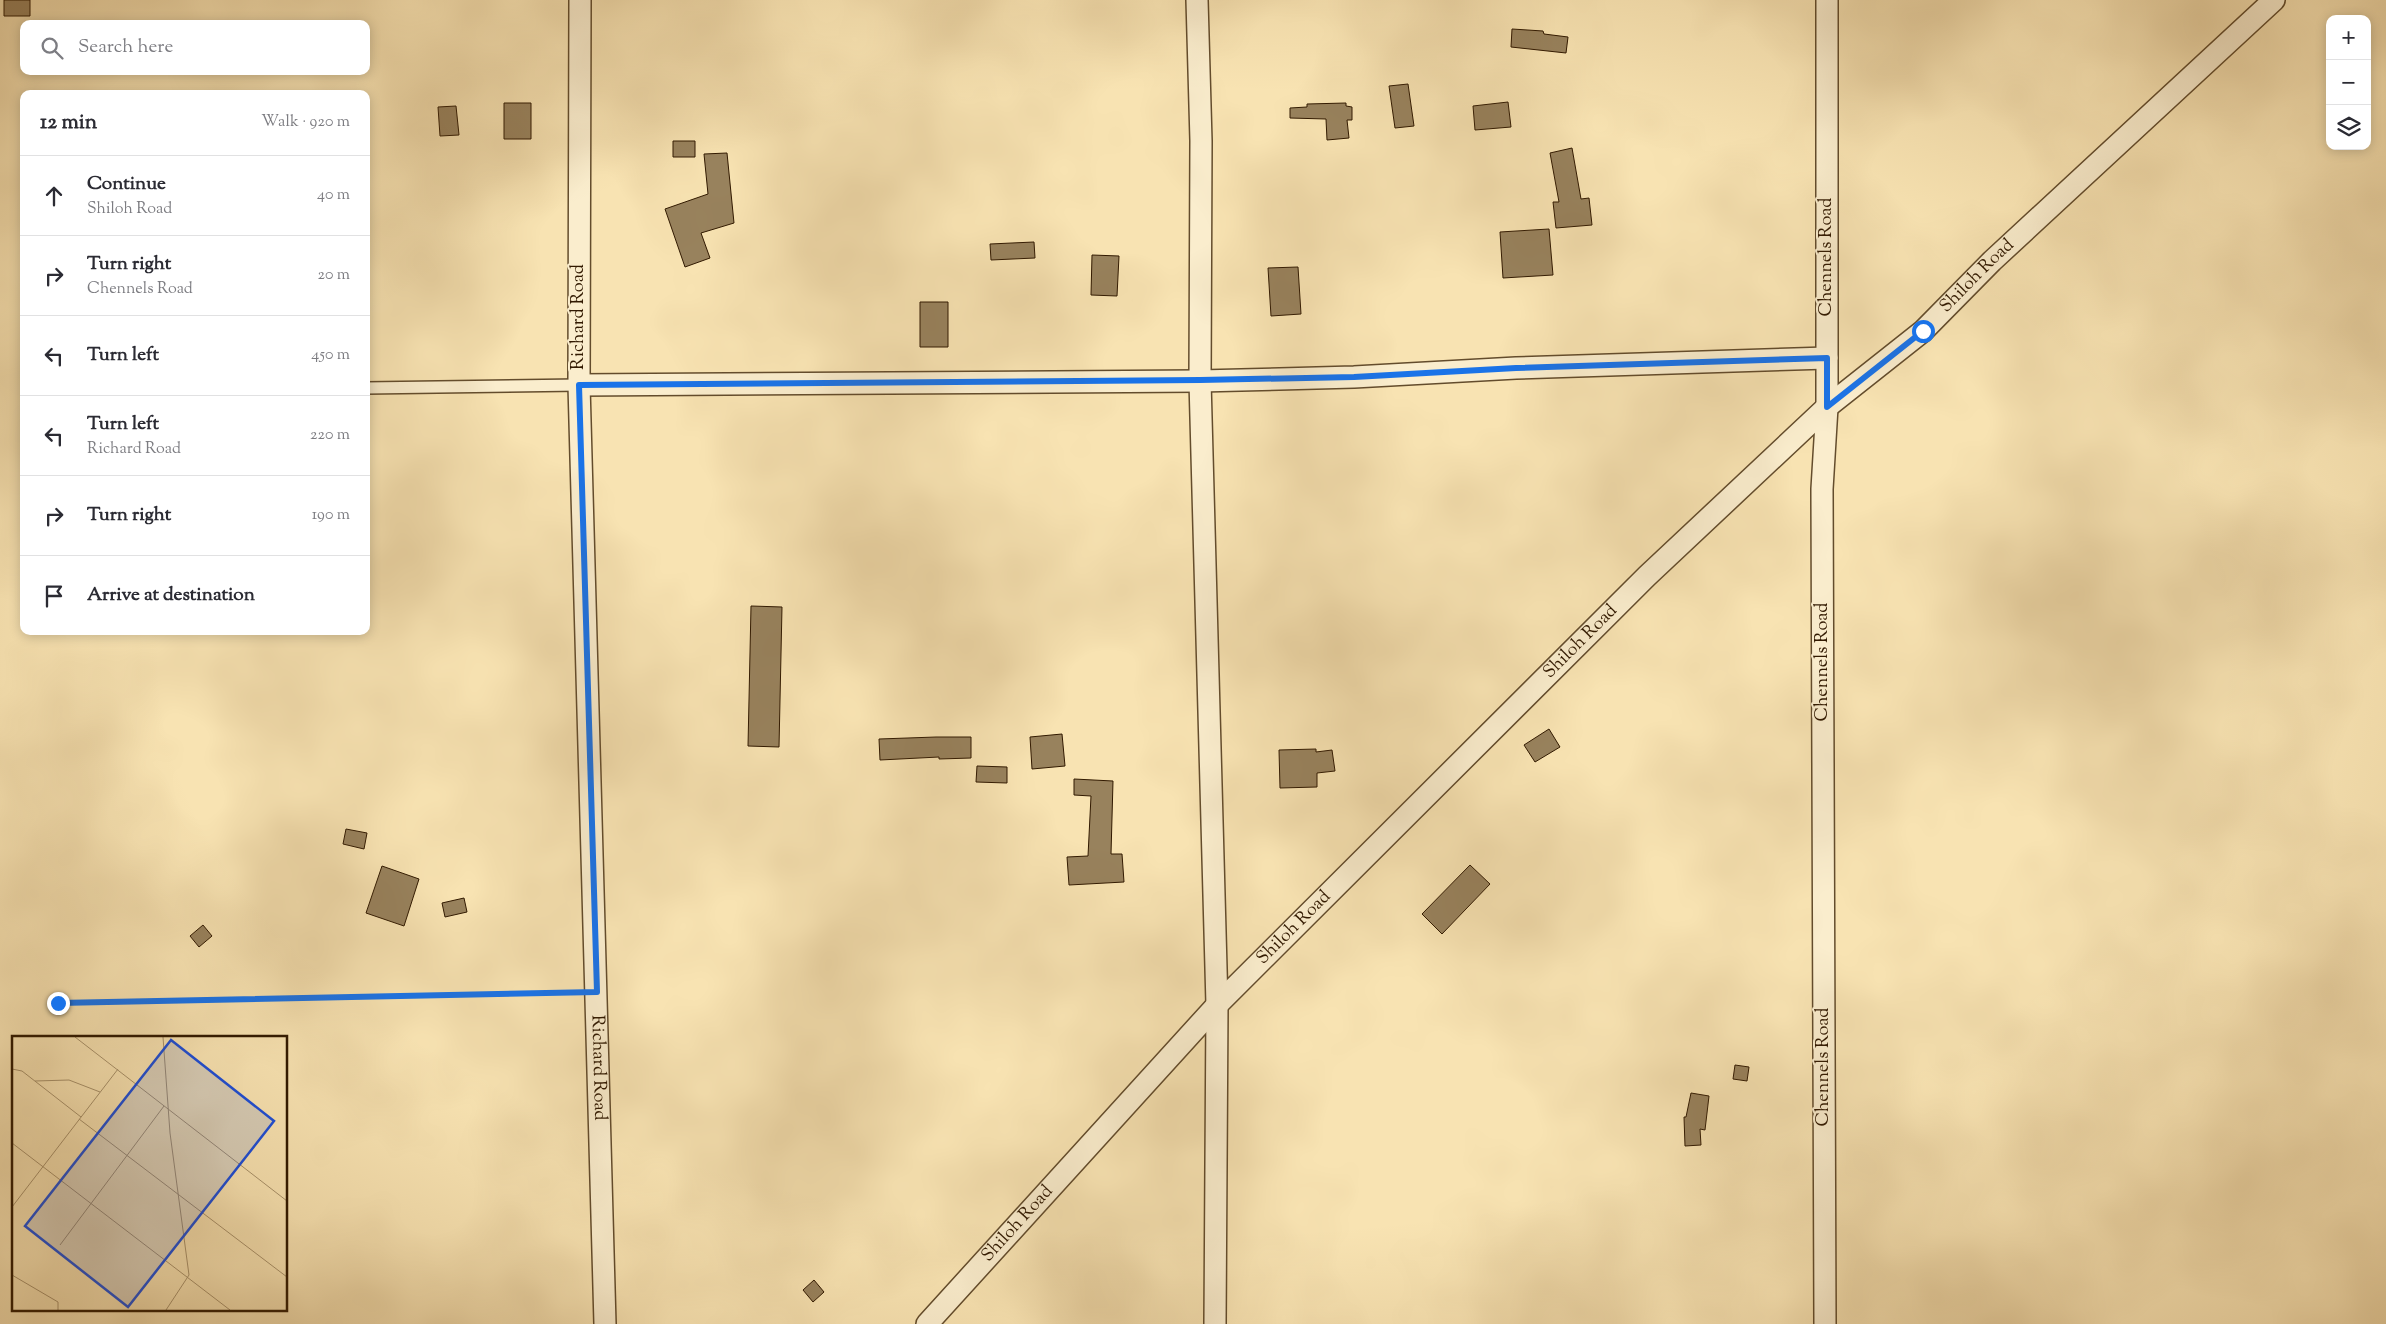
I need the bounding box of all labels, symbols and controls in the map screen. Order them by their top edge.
map controls [2326,15,2371,150]
button: + [2326,15,2371,60]
search box [20,20,370,75]
icon: search [38,34,66,62]
text: Search here [78,34,173,61]
button: − [2326,60,2371,105]
button: layers [2326,105,2371,150]
text: 12 min [40,108,97,138]
text: Walk · 920 m [261,111,350,134]
text: Continue [87,171,166,198]
icon: ahead [40,182,68,210]
text: 40 m [317,184,350,207]
street label: Chennels Road [1814,197,1840,317]
text: Shiloh Road [87,198,172,221]
street label: Shiloh Road [1934,233,2021,319]
text: Turn right [87,251,171,278]
icon: right [40,262,68,290]
text: 20 m [317,264,350,287]
street label: Richard Road [566,264,592,370]
text: Chennels Road [87,278,193,301]
route start [1912,320,1935,343]
icon: left [40,342,68,370]
text: Turn left [87,342,159,369]
text: 450 m [311,344,350,367]
text: Turn left [87,411,159,438]
icon: left [40,422,68,450]
text: 220 m [310,424,350,447]
text: Richard Road [87,438,181,461]
icon: right [40,502,68,530]
text: Turn right [87,502,171,529]
text: 190 m [312,504,350,527]
icon: arrive [40,582,68,610]
text: Arrive at destination [87,582,255,609]
street label: Shiloh Road [1538,599,1624,685]
street label: Chennels Road [1810,602,1836,722]
street label: Shiloh Road [1251,885,1337,971]
route end [47,992,70,1015]
street label: Chennels Road [1811,1007,1837,1127]
street label: Richard Road [583,1014,612,1121]
inset map [12,1036,288,1312]
street label: Shiloh Road [976,1180,1060,1268]

